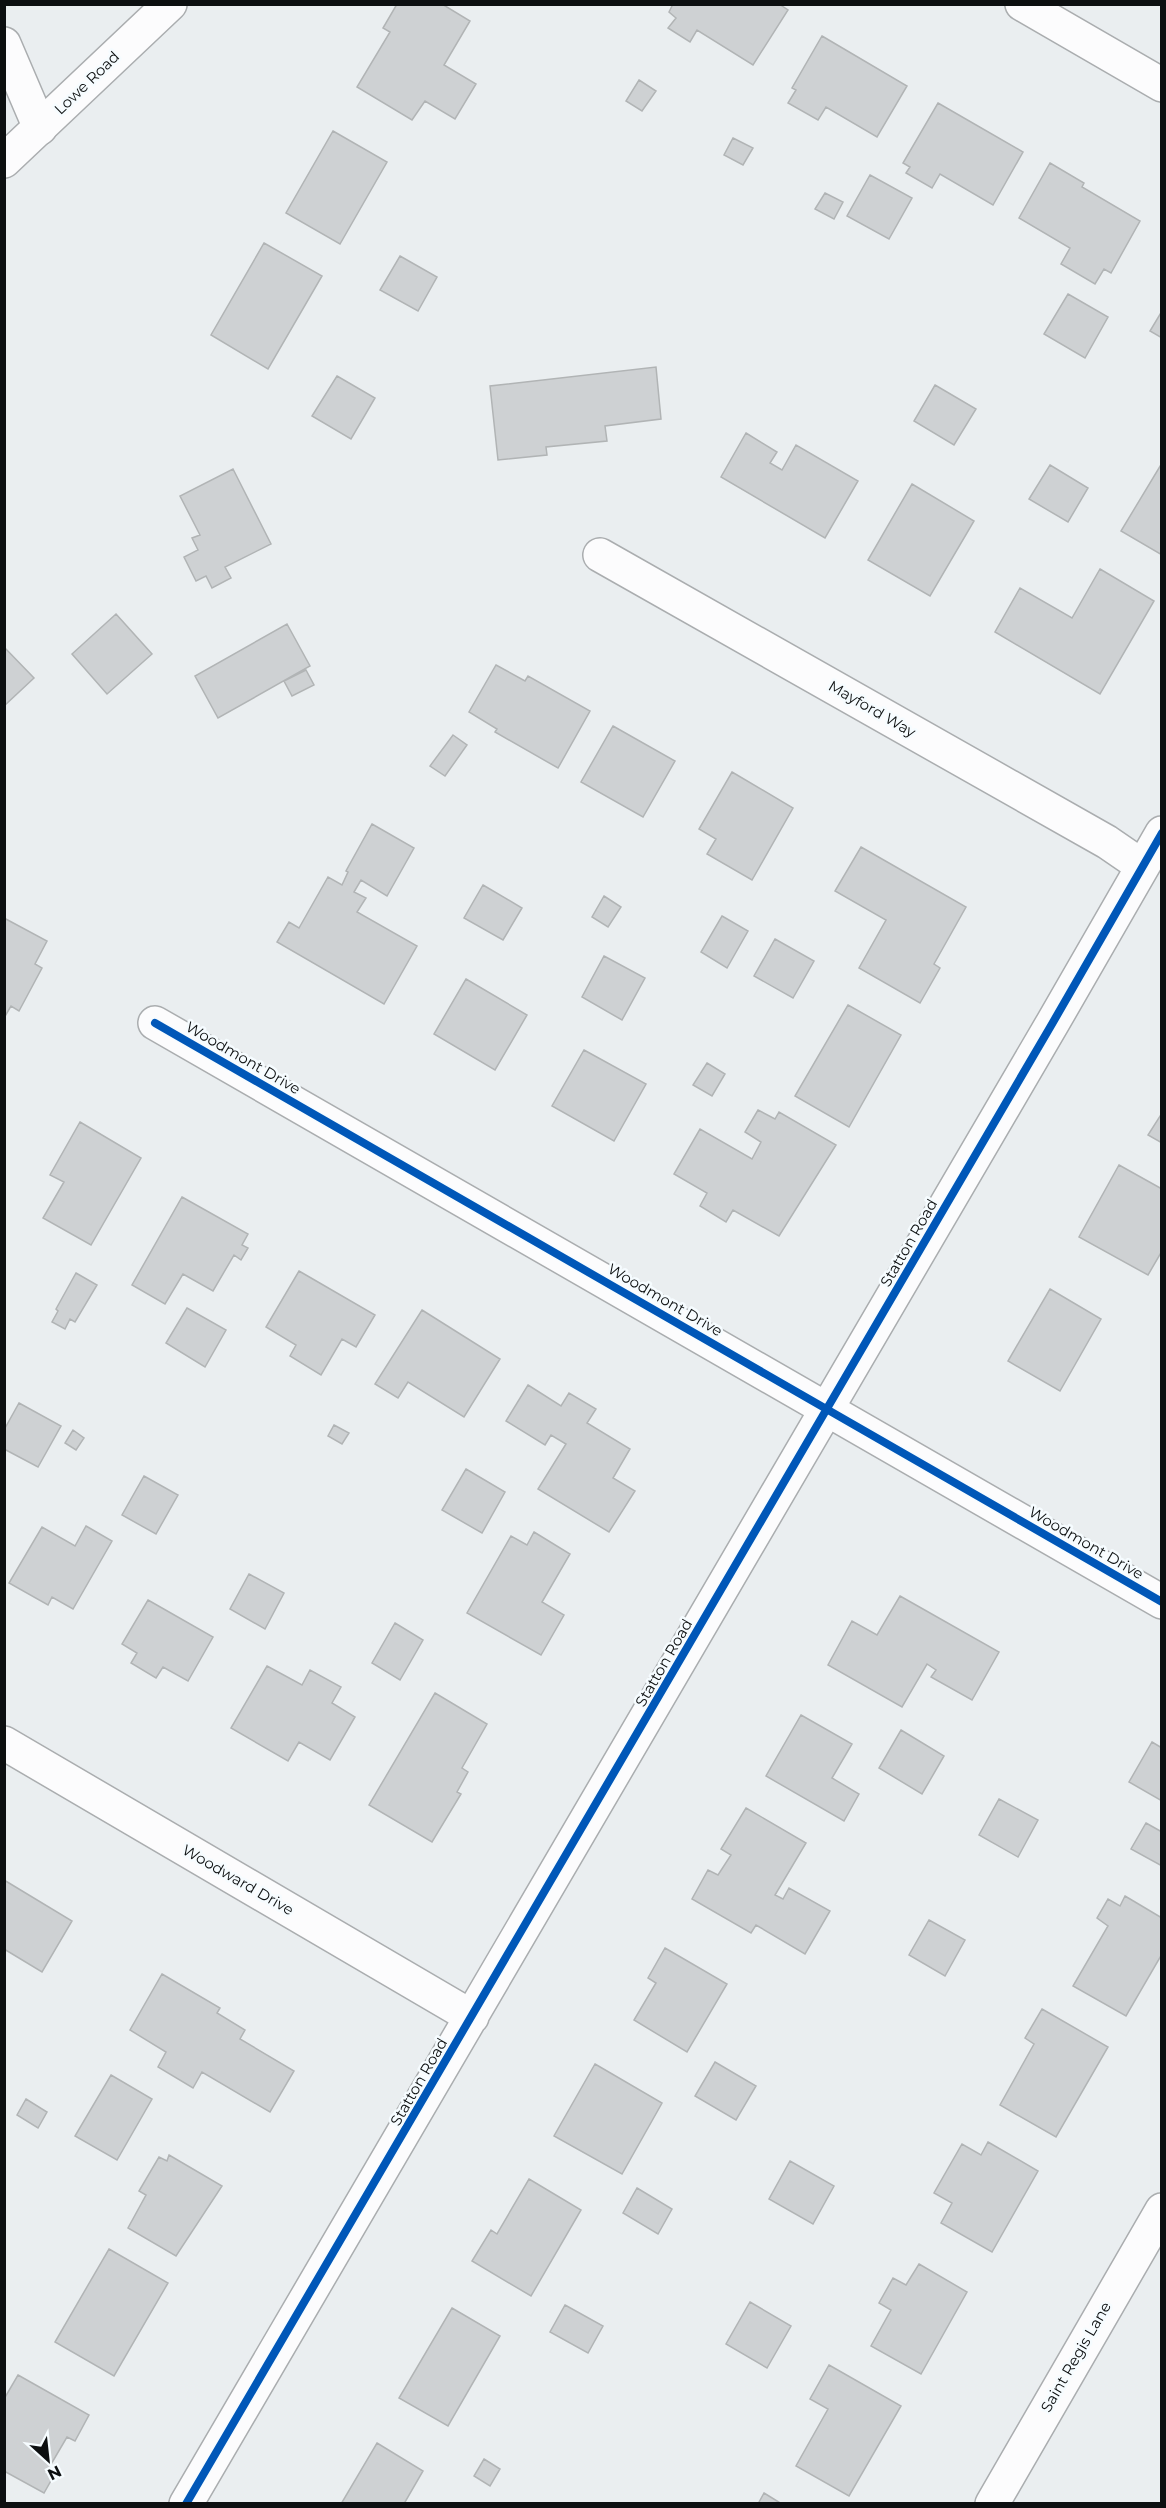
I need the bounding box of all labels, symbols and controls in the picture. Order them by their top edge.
street label: Lowe Road [50,47,123,118]
street label: Mayford Way [825,676,920,742]
street label: Woodmont Drive [182,1017,304,1098]
street label: Statton Road [876,1195,941,1290]
street label: Woodmont Drive [604,1259,726,1340]
street label: Woodmont Drive [1025,1502,1147,1583]
street label: Statton Road [631,1615,696,1710]
street label: Woodward Drive [179,1840,297,1919]
street label: Statton Road [386,2034,451,2129]
street label: Saint Regis Lane [1036,2298,1115,2415]
north arrow [18,2430,78,2490]
text: N [45,2462,65,2484]

